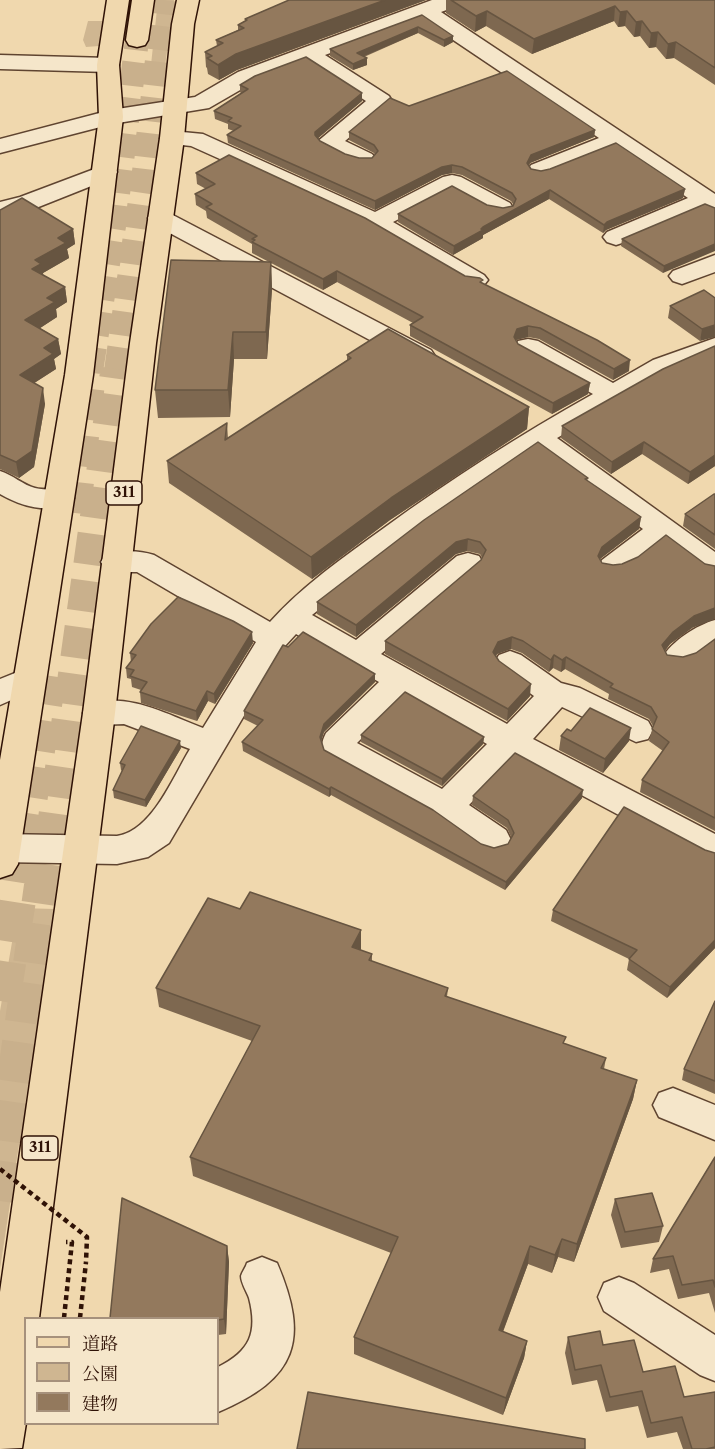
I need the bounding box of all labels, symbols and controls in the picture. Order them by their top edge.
road number: 311 [106,481,142,505]
road number: 311 [22,1136,58,1160]
legend [24,1317,219,1425]
text: 道路 [82,1333,118,1355]
text: 公園 [82,1363,118,1385]
text: 建物 [82,1393,118,1415]

